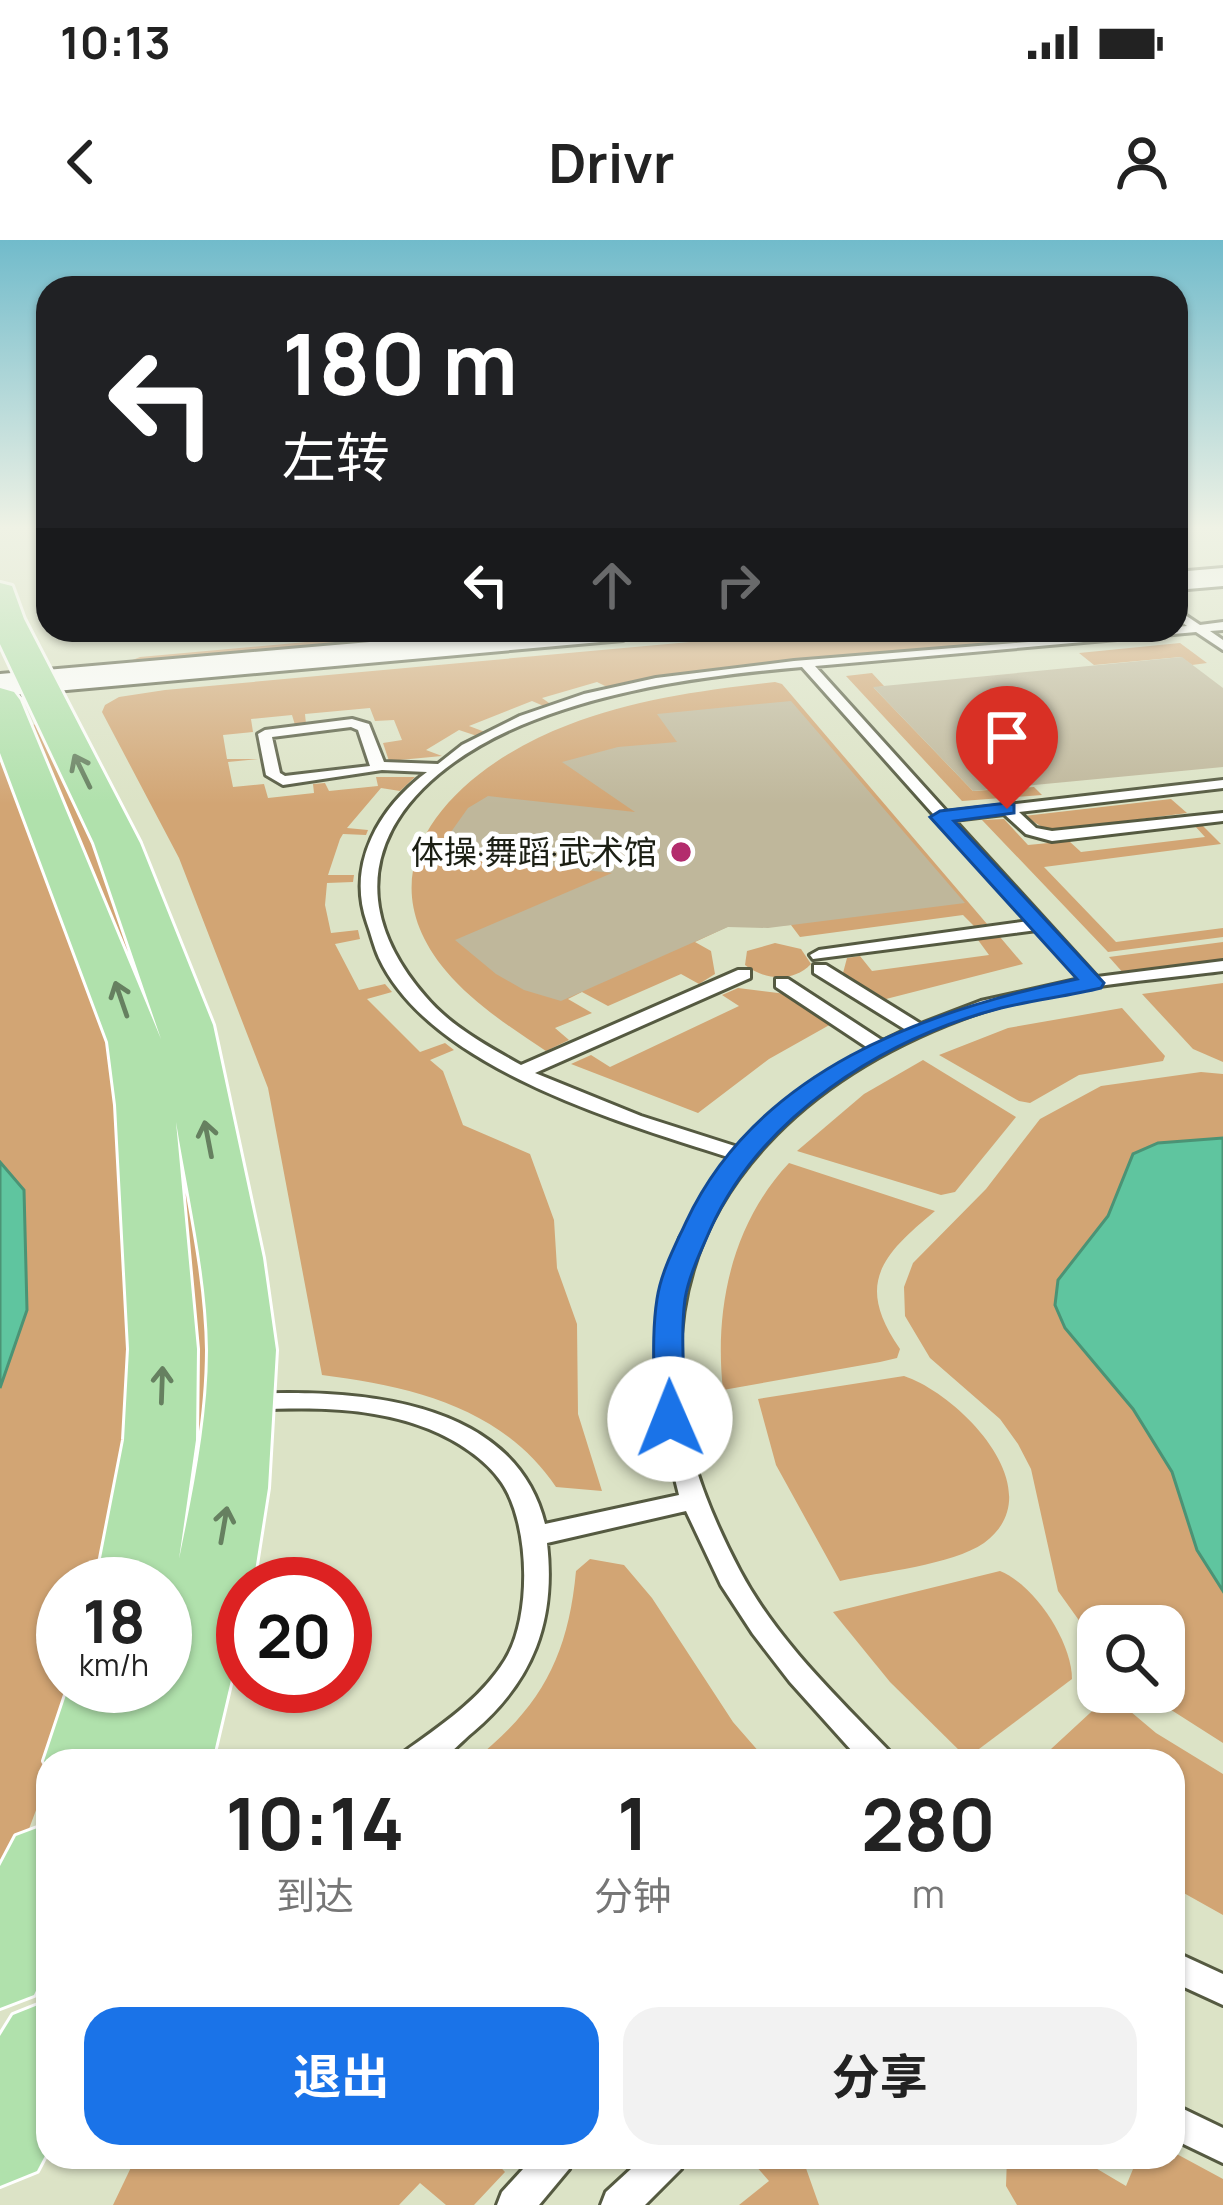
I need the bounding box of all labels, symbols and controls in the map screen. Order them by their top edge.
text: 10:13 [60,11,171,73]
text: Drivr [549,125,674,199]
icon: back [48,129,114,195]
icon: person [1109,129,1175,195]
text: 180 m [282,305,518,420]
icon: left [84,324,240,480]
text: 左转 [282,419,390,493]
icon: left [453,552,519,618]
icon: ahead [579,552,645,618]
icon: right [705,552,771,618]
pin [956,686,1058,809]
icon: arrive [974,704,1040,770]
one-way arrow [70,754,93,790]
place label: 体操·舞蹈·武术馆 [411,829,657,874]
marker: 体操·舞蹈·武术馆 [668,839,694,865]
one-way arrow [109,981,130,1018]
one-way arrow [196,1120,218,1159]
position arrow [607,1356,733,1482]
one-way arrow [150,1366,173,1405]
one-way arrow [214,1506,237,1545]
speed limit sign: 20 [216,1557,372,1713]
text: 18 [82,1579,146,1661]
map controls [1077,1605,1185,1713]
button: search [1077,1605,1185,1713]
text: km/h [79,1644,149,1685]
text: 10:14 [225,1773,404,1872]
text: 1 [617,1773,649,1872]
text: 280 [861,1774,996,1873]
text: m [912,1866,945,1920]
text: 到达 [276,1868,354,1922]
text: 分钟 [594,1868,672,1922]
button: 退出 [84,2007,599,2145]
button: 分享 [623,2007,1137,2145]

